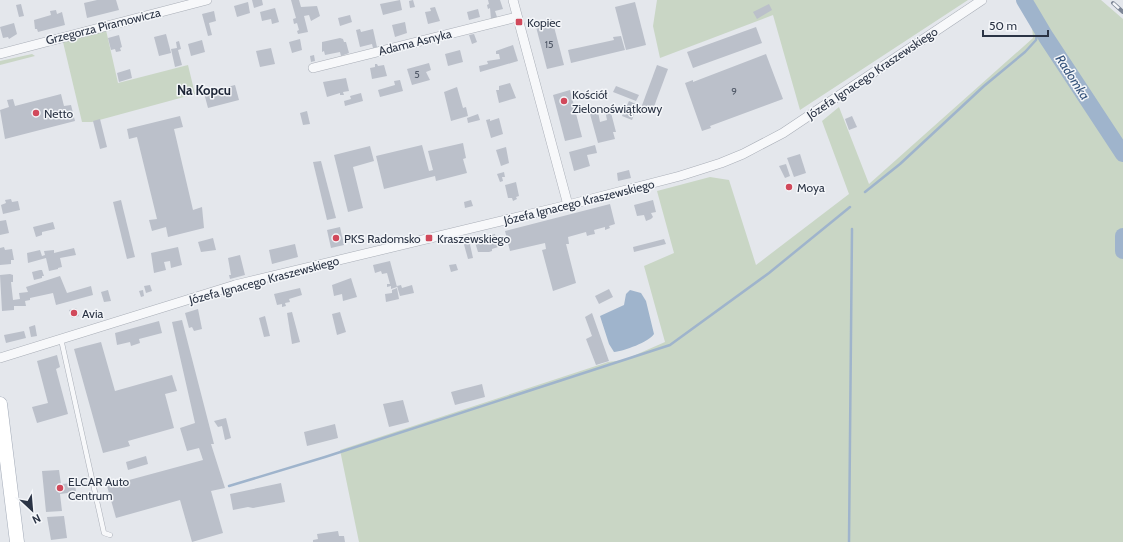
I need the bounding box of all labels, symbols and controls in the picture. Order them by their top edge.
street label: Grzegorza Piramowicza [44,4,162,48]
scale bar [983,12,1048,38]
place label: Kopiec [527,15,561,30]
marker: Kopiec [514,17,524,27]
text: 50 m [989,18,1017,33]
street label: Józefa Ignacego Kraszewskiego [803,23,941,123]
street label: Adama Asnyka [377,26,453,58]
house number: 15 [545,38,553,51]
water label: Radomka [1053,51,1093,103]
house number: 5 [414,68,420,81]
district label: Na Kopcu [177,82,231,98]
house number: 9 [731,85,737,98]
place label: Kościół Zielonoświątkowy [572,87,662,116]
marker: Kościół Zielonoświątkowy [559,96,569,106]
place label: Netto [44,106,73,121]
marker: Netto [31,108,41,118]
street label: Józefa Ignacego Kraszewskiego [501,176,656,228]
place label: Moya [797,180,825,195]
marker: Moya [784,182,794,192]
place label: PKS Radomsko [344,231,421,246]
place label: Kraszewskiego [437,231,511,246]
marker: PKS Radomsko [331,233,341,243]
marker: Kraszewskiego [424,233,434,243]
street label: Józefa Ignacego Kraszewskiego [186,253,341,308]
place label: Avia [82,306,103,321]
marker: Avia [69,308,79,318]
place label: ELCAR Auto Centrum [68,474,130,503]
marker: ELCAR Auto Centrum [55,483,65,493]
north arrow [12,490,52,530]
text: N [30,511,43,527]

